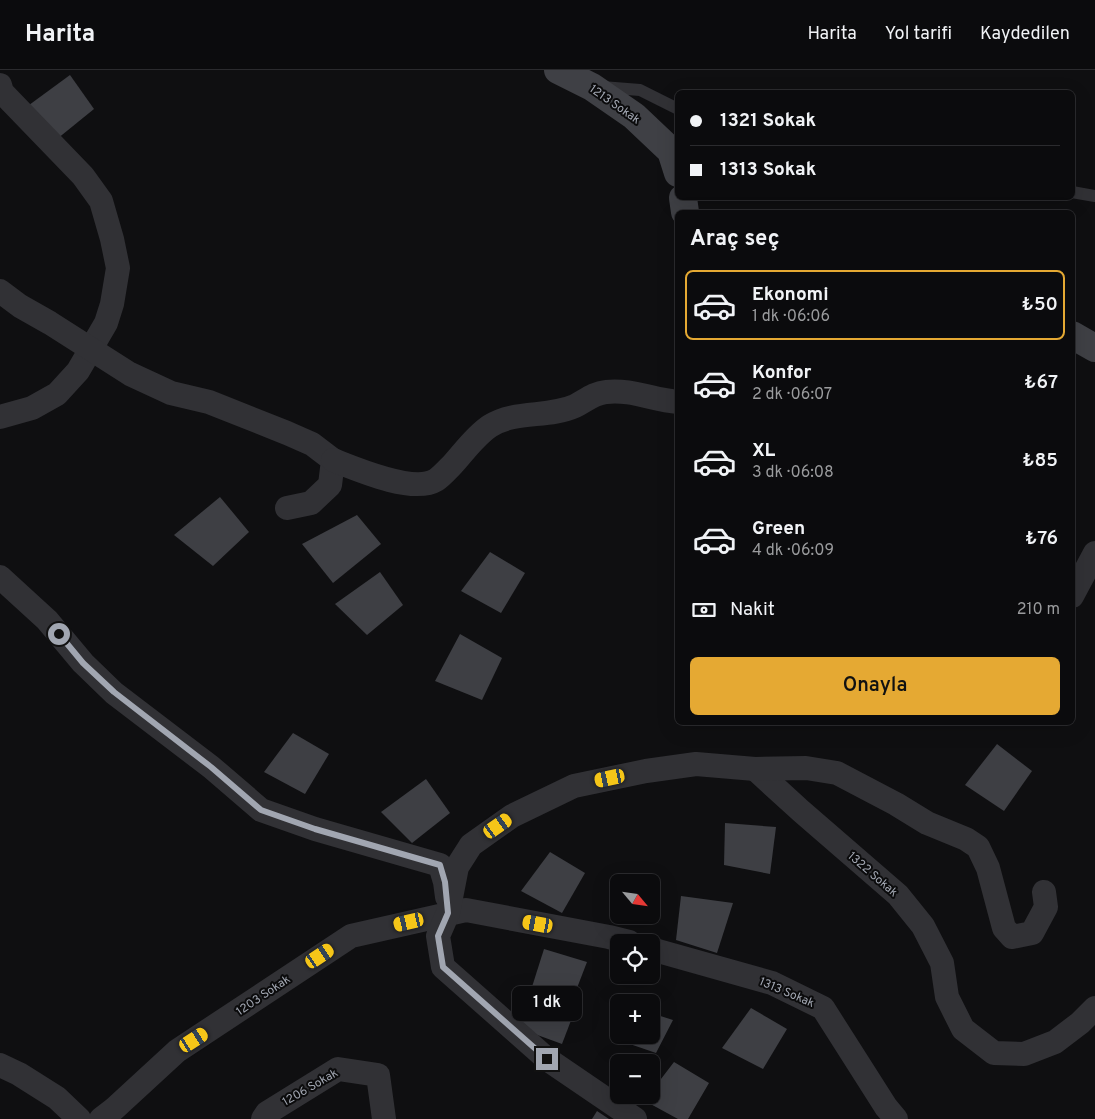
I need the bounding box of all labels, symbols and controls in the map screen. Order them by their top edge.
text: Harita [25,20,95,50]
text: Harita [807,23,857,46]
text: Yol tarifi [885,23,952,46]
text: Kaydedilen [980,23,1070,46]
street label: 1213 Sokak [586,81,643,128]
text: 1321 Sokak [720,109,816,133]
text: 1313 Sokak [720,158,816,182]
text: Araç seç [690,226,780,253]
icon: car [692,283,737,328]
text: Ekonomi [752,283,829,307]
text: ₺50 [1022,293,1058,317]
text: 1 dk · 06:06 [752,307,830,327]
icon: car [692,361,737,406]
text: Konfor [752,361,811,385]
text: ₺67 [1024,371,1058,395]
text: 2 dk · 06:07 [752,385,832,405]
icon: car [692,439,737,484]
text: XL [752,439,775,463]
text: ₺85 [1022,449,1058,473]
text: 3 dk · 06:08 [752,463,834,483]
icon: car [692,517,737,562]
text: Green [752,517,805,541]
text: ₺76 [1025,527,1058,551]
text: 4 dk · 06:09 [752,541,834,561]
icon: cash [690,596,718,624]
text: Nakit [730,598,775,622]
text: 210 m [1017,600,1060,620]
route start [48,623,70,645]
button: Onayla [690,657,1060,715]
car [593,768,626,788]
car [481,811,514,841]
street label: 1322 Sokak [844,849,901,901]
north arrow [610,874,660,924]
map controls [610,874,660,1104]
car [392,911,425,933]
car [521,914,554,934]
button: locate [610,934,660,984]
car [303,941,336,971]
street label: 1203 Sokak [233,972,294,1020]
street label: 1313 Sokak [757,974,817,1012]
callout: 1 dk [512,986,582,1022]
text: 1 dk [533,993,561,1013]
button: + [610,994,660,1044]
car [177,1026,210,1054]
route end [536,1048,558,1070]
button: − [610,1054,660,1104]
street label: 1206 Sokak [280,1065,341,1110]

